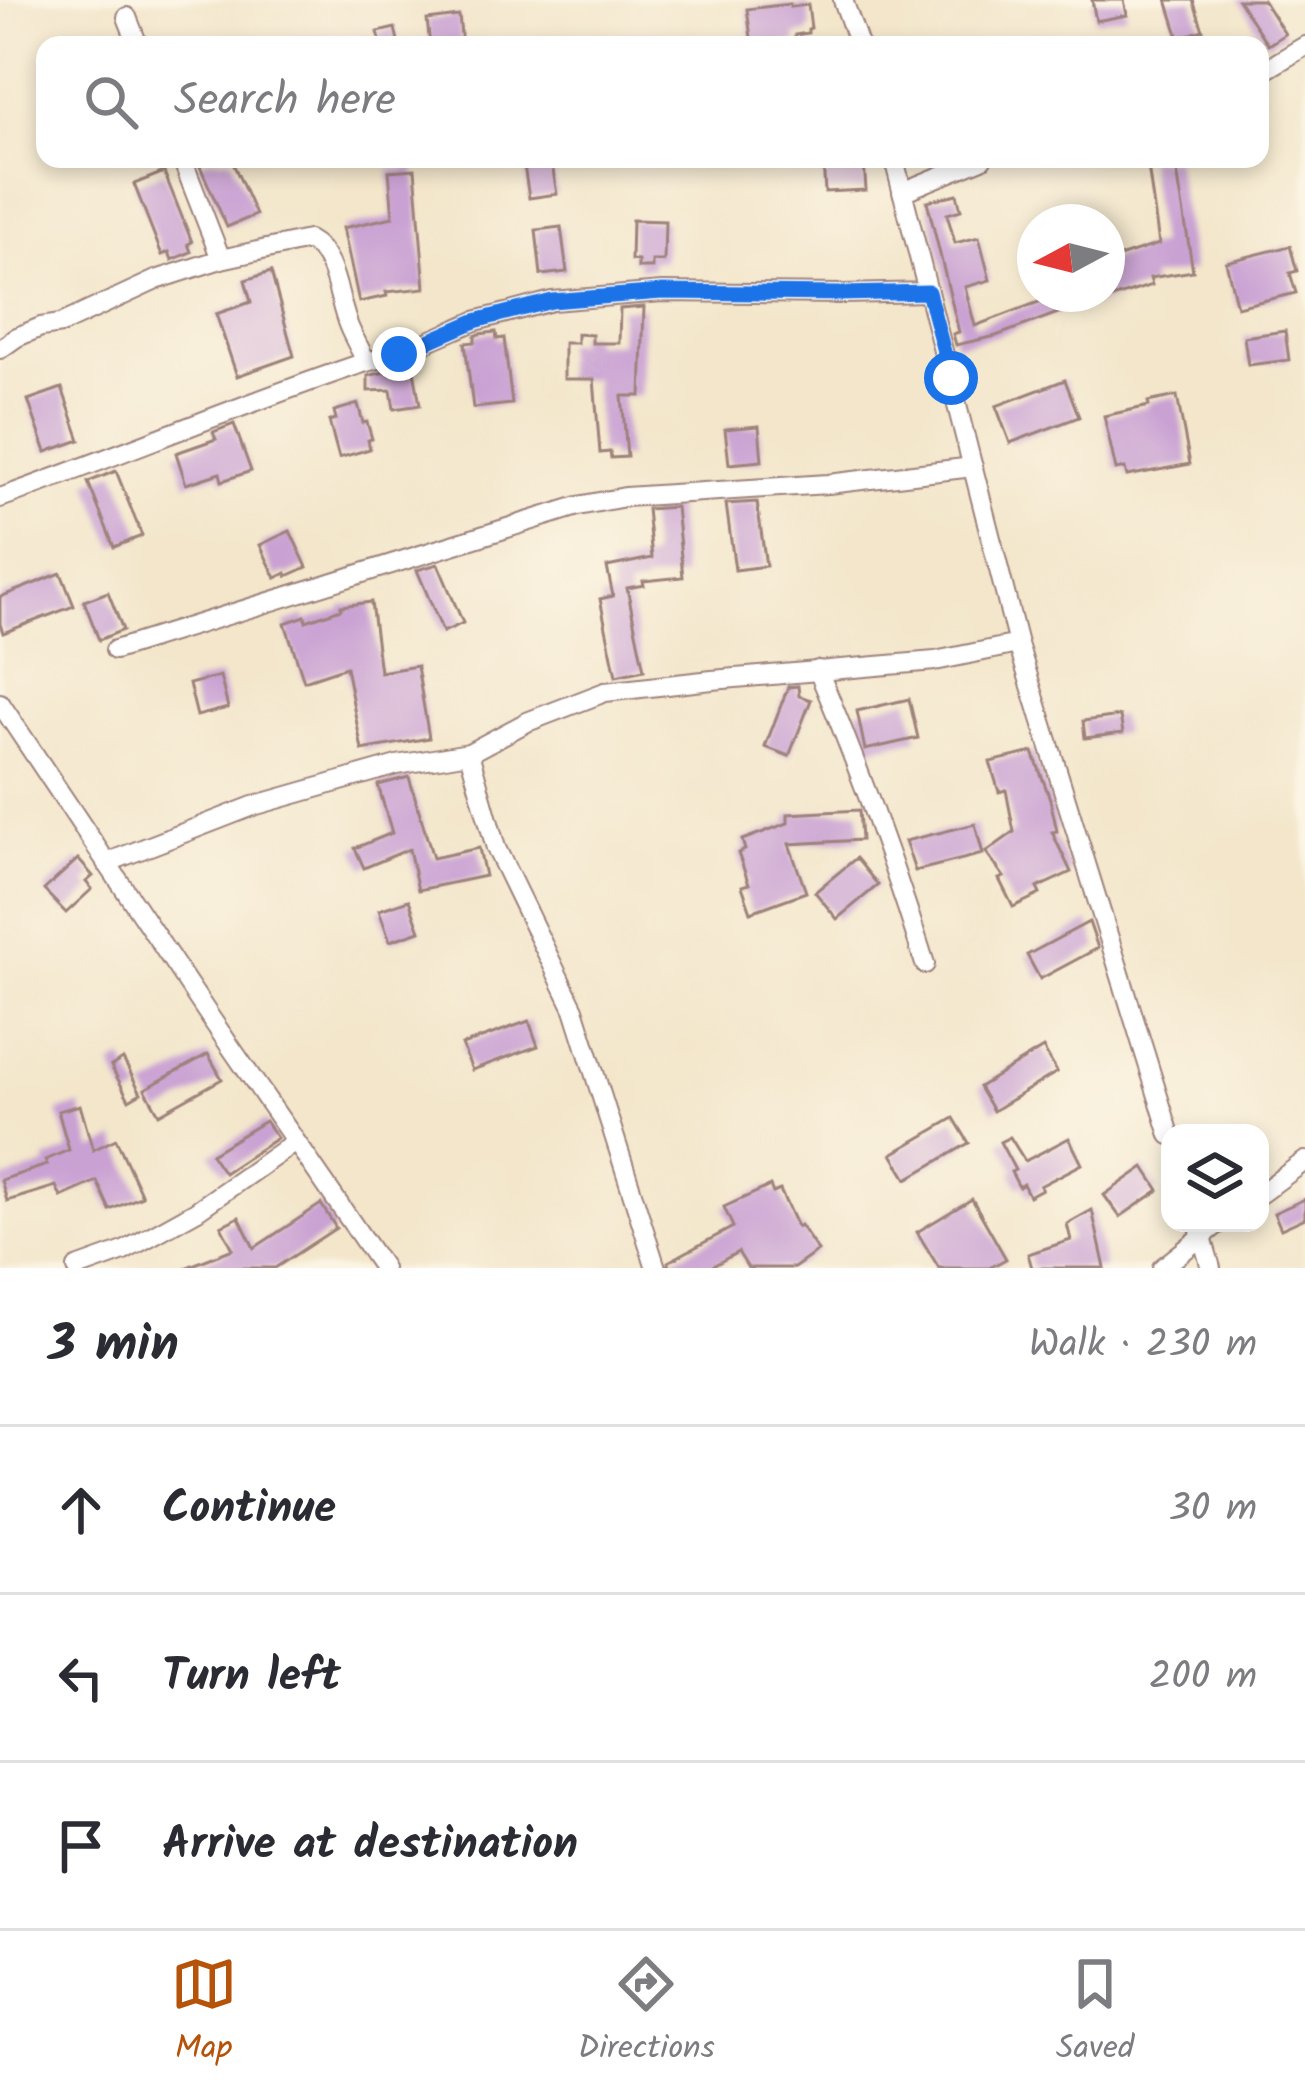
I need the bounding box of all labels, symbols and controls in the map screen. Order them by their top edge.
search box [36,36,1269,168]
text: Search here [174,66,396,138]
icon: search [78,69,144,135]
north arrow [1017,204,1125,312]
route end [372,327,426,381]
route start [924,351,978,405]
map controls [1161,1124,1269,1232]
button: layers [1161,1124,1269,1232]
text: 3 min [48,1306,179,1387]
text: Walk · 230 m [1029,1315,1257,1377]
text: Continue [162,1474,336,1546]
icon: ahead [48,1477,114,1543]
text: 30 m [1169,1479,1257,1541]
text: Turn left [162,1642,341,1714]
icon: left [48,1645,114,1711]
text: 200 m [1149,1647,1257,1709]
text: Arrive at destination [162,1810,578,1882]
icon: arrive [48,1813,114,1879]
tab: Map [171,1951,237,2076]
tab: Directions [578,1951,715,2076]
tab: Saved [1056,1951,1134,2076]

